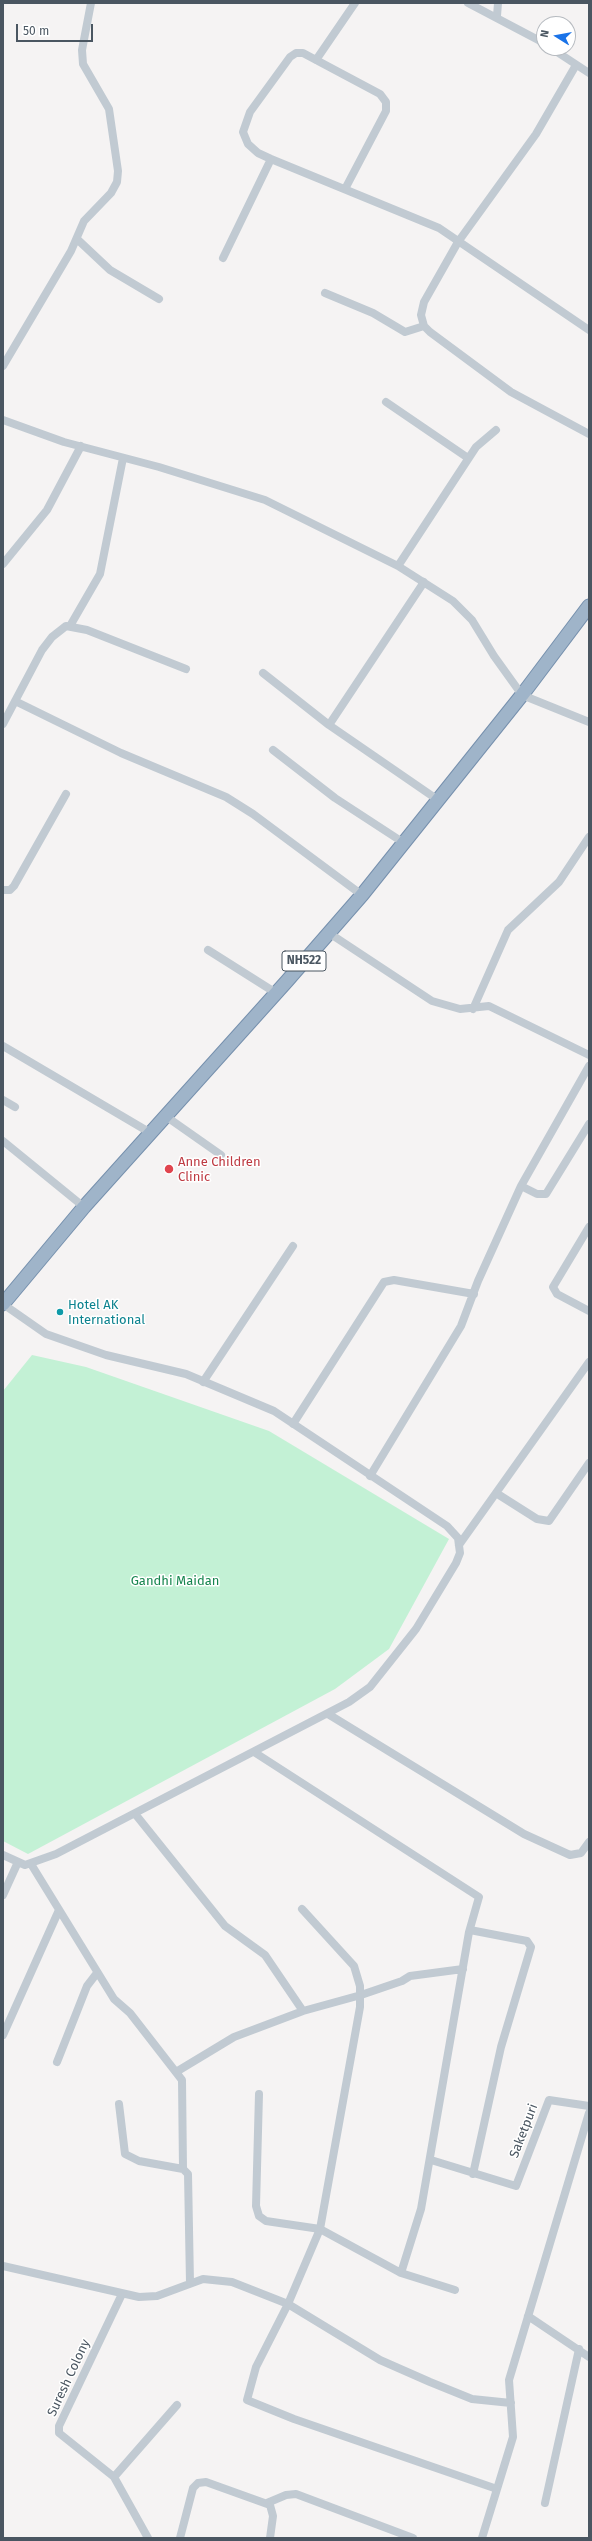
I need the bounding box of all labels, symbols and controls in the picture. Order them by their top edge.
scale bar [18,16,95,42]
north arrow [536,16,576,56]
text: 50 m [23,24,49,38]
text: N [538,29,552,39]
road number: NH522 [282,951,326,971]
place label: Anne Children Clinic [178,1154,260,1185]
marker: Anne Children Clinic [163,1163,175,1175]
place label: Hotel AK International [68,1297,145,1328]
marker: Hotel AK International [55,1307,65,1317]
park label: Gandhi Maidan [131,1573,219,1589]
street label: Saketpuri [507,2102,541,2160]
street label: Suresh Colony [44,2337,94,2419]

